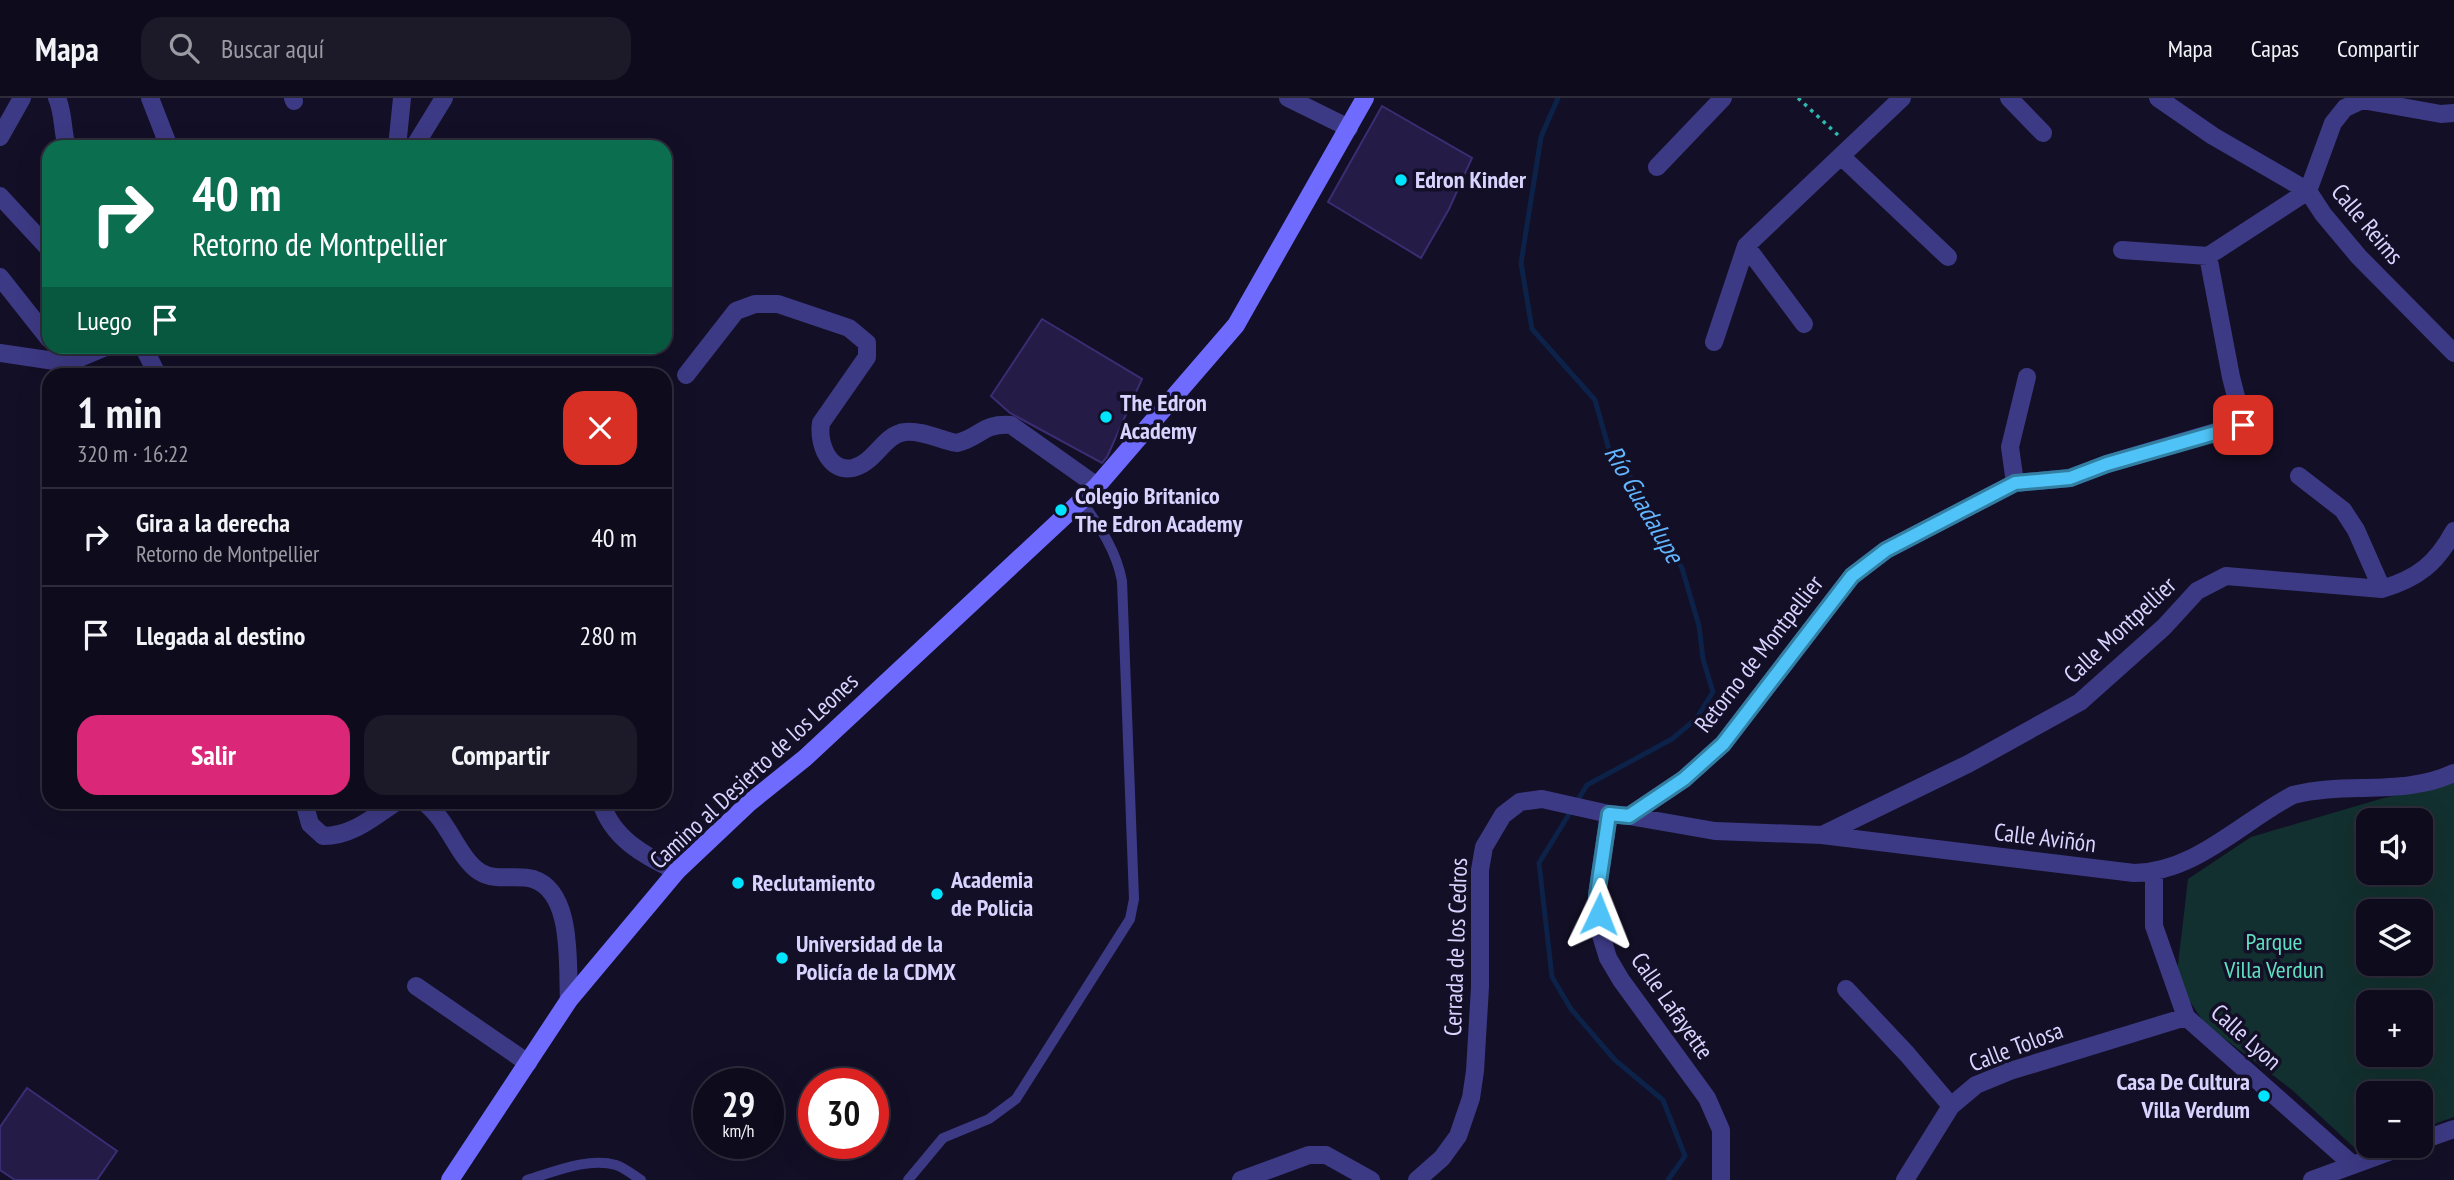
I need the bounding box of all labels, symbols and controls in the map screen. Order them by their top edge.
search box [141,17,631,80]
text: Mapa [35,27,99,70]
icon: search [165,29,203,67]
text: Buscar aquí [221,32,324,65]
text: Mapa [2168,33,2213,64]
text: Capas [2251,33,2299,64]
text: Compartir [2337,33,2419,64]
text: 40 m [192,161,281,225]
place label: Edron Kinder [1415,164,1527,195]
icon: right [77,168,168,259]
marker: Edron Kinder [1393,172,1409,188]
street label: Calle Reims [2325,177,2410,270]
text: Retorno de Montpellier [192,223,447,265]
icon: arrive [146,301,184,339]
text: Luego [77,304,132,337]
text: 1 min [77,385,162,440]
place label: The Edron Academy [1119,387,1207,446]
button: close [563,391,637,465]
pin [2213,395,2273,455]
icon: arrive [2224,406,2262,444]
marker: The Edron Academy [1098,409,1114,425]
text: 320 m · 16:22 [77,439,189,468]
water label: Río Guadalupe [1598,439,1692,570]
place label: Colegio Britanico The Edron Academy [1075,480,1243,539]
marker: Colegio Britanico The Edron Academy [1053,502,1069,518]
text: Gira a la derecha [136,506,290,539]
icon: right [77,518,115,556]
text: 40 m [591,521,637,554]
text: Retorno de Montpellier [136,539,319,568]
street label: Retorno de Montpellier [1688,568,1830,739]
street label: Calle Montpellier [2057,569,2183,690]
icon: arrive [77,616,115,654]
text: Llegada al destino [136,619,305,652]
text: 280 m [579,619,637,652]
street label: Camino al Desierto de los Leones [643,666,865,875]
button: Salir [77,715,350,795]
button: Compartir [364,715,637,795]
map controls [2356,808,2433,1158]
button: sound [2356,808,2433,885]
street label: Calle Aviñón [1992,816,2098,859]
street label: Cerrada de los Cedros [1437,857,1474,1037]
place label: Academia de Policia [950,864,1033,923]
place label: Reclutamiento [752,867,876,898]
marker: Reclutamiento [730,875,746,891]
position arrow [1562,877,1636,951]
marker: Academia de Policia [929,886,945,902]
button: layers [2356,899,2433,976]
park label: Parque Villa Verdun [2223,926,2324,985]
place label: Universidad de la Policía de la CDMX [796,928,956,987]
street label: Calle Lafayette [1624,946,1720,1065]
marker: Universidad de la Policía de la CDMX [774,950,790,966]
button: + [2356,990,2433,1067]
street label: Calle Lyon [2205,997,2288,1076]
street label: Calle Tolosa [1964,1014,2067,1079]
place label: Casa De Cultura Villa Verdum [2116,1066,2250,1125]
speed limit sign: 30 [798,1068,889,1159]
text: 29 [722,1081,755,1127]
button: − [2356,1081,2433,1158]
marker: Casa De Cultura Villa Verdum [2256,1088,2272,1104]
text: km/h [723,1119,754,1142]

